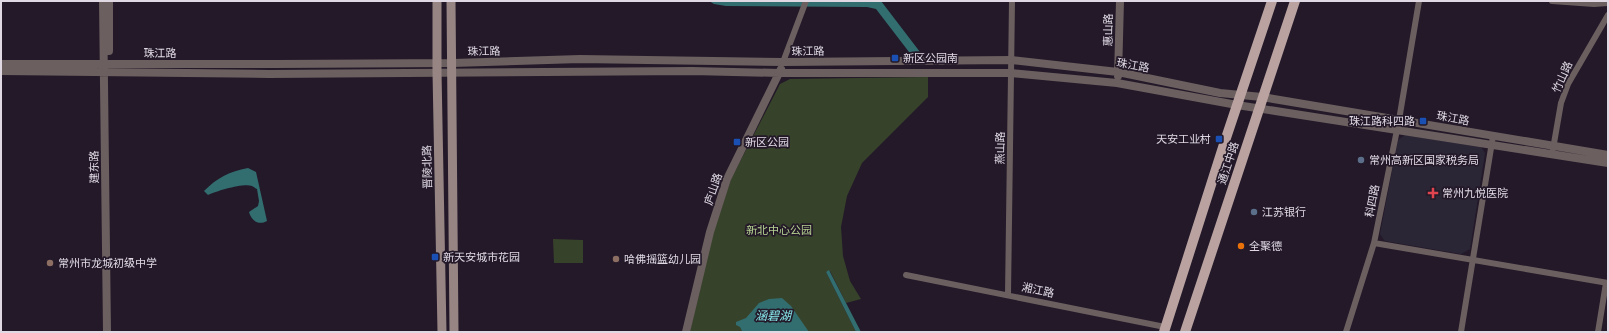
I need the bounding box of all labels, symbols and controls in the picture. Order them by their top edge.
street label: 惠山路 [1101,13,1115,47]
street label: 珠江路 [467,44,501,58]
street label: 珠江路 [791,44,825,58]
street label: 珠江路 [144,46,177,60]
place label: 新区公园南 [903,51,958,65]
marker: 新区公园南 [890,53,900,63]
street label: 珠江路 [1116,55,1150,75]
street label: 竹山路 [1549,59,1575,95]
street label: 珠江路 [1436,108,1470,128]
place label: 珠江路科四路 [1349,114,1415,128]
marker: 珠江路科四路 [1418,116,1428,126]
street label: 燕山路 [993,131,1007,165]
place label: 天安工业村 [1156,132,1211,146]
marker: 天安工业村 [1214,134,1224,144]
place label: 新区公园 [745,135,789,149]
marker: 新区公园 [732,137,742,147]
street label: 通江中路 [1215,140,1241,186]
street label: 晋陵北路 [420,145,434,189]
street label: 建东路 [87,150,101,184]
place label: 常州高新区国家税务局 [1369,153,1479,167]
marker: 常州高新区国家税务局 [1356,155,1366,165]
street label: 庐山路 [701,171,725,207]
street label: 科四路 [1362,183,1382,219]
place label: 常州九悦医院 [1442,186,1508,200]
marker: 常州九悦医院 [1427,187,1439,199]
place label: 江苏银行 [1262,205,1306,219]
marker: 江苏银行 [1249,207,1259,217]
park label: 新北中心公园 [746,223,812,237]
place label: 全聚德 [1249,239,1282,253]
marker: 全聚德 [1236,241,1246,251]
place label: 新天安城市花园 [443,250,520,264]
marker: 新天安城市花园 [430,252,440,262]
place label: 哈佛摇篮幼儿园 [624,252,701,266]
marker: 哈佛摇篮幼儿园 [611,254,621,264]
place label: 常州市龙城初级中学 [58,256,157,270]
marker: 常州市龙城初级中学 [45,258,55,268]
street label: 湘江路 [1020,280,1056,300]
water label: 涵碧湖 [755,308,793,324]

